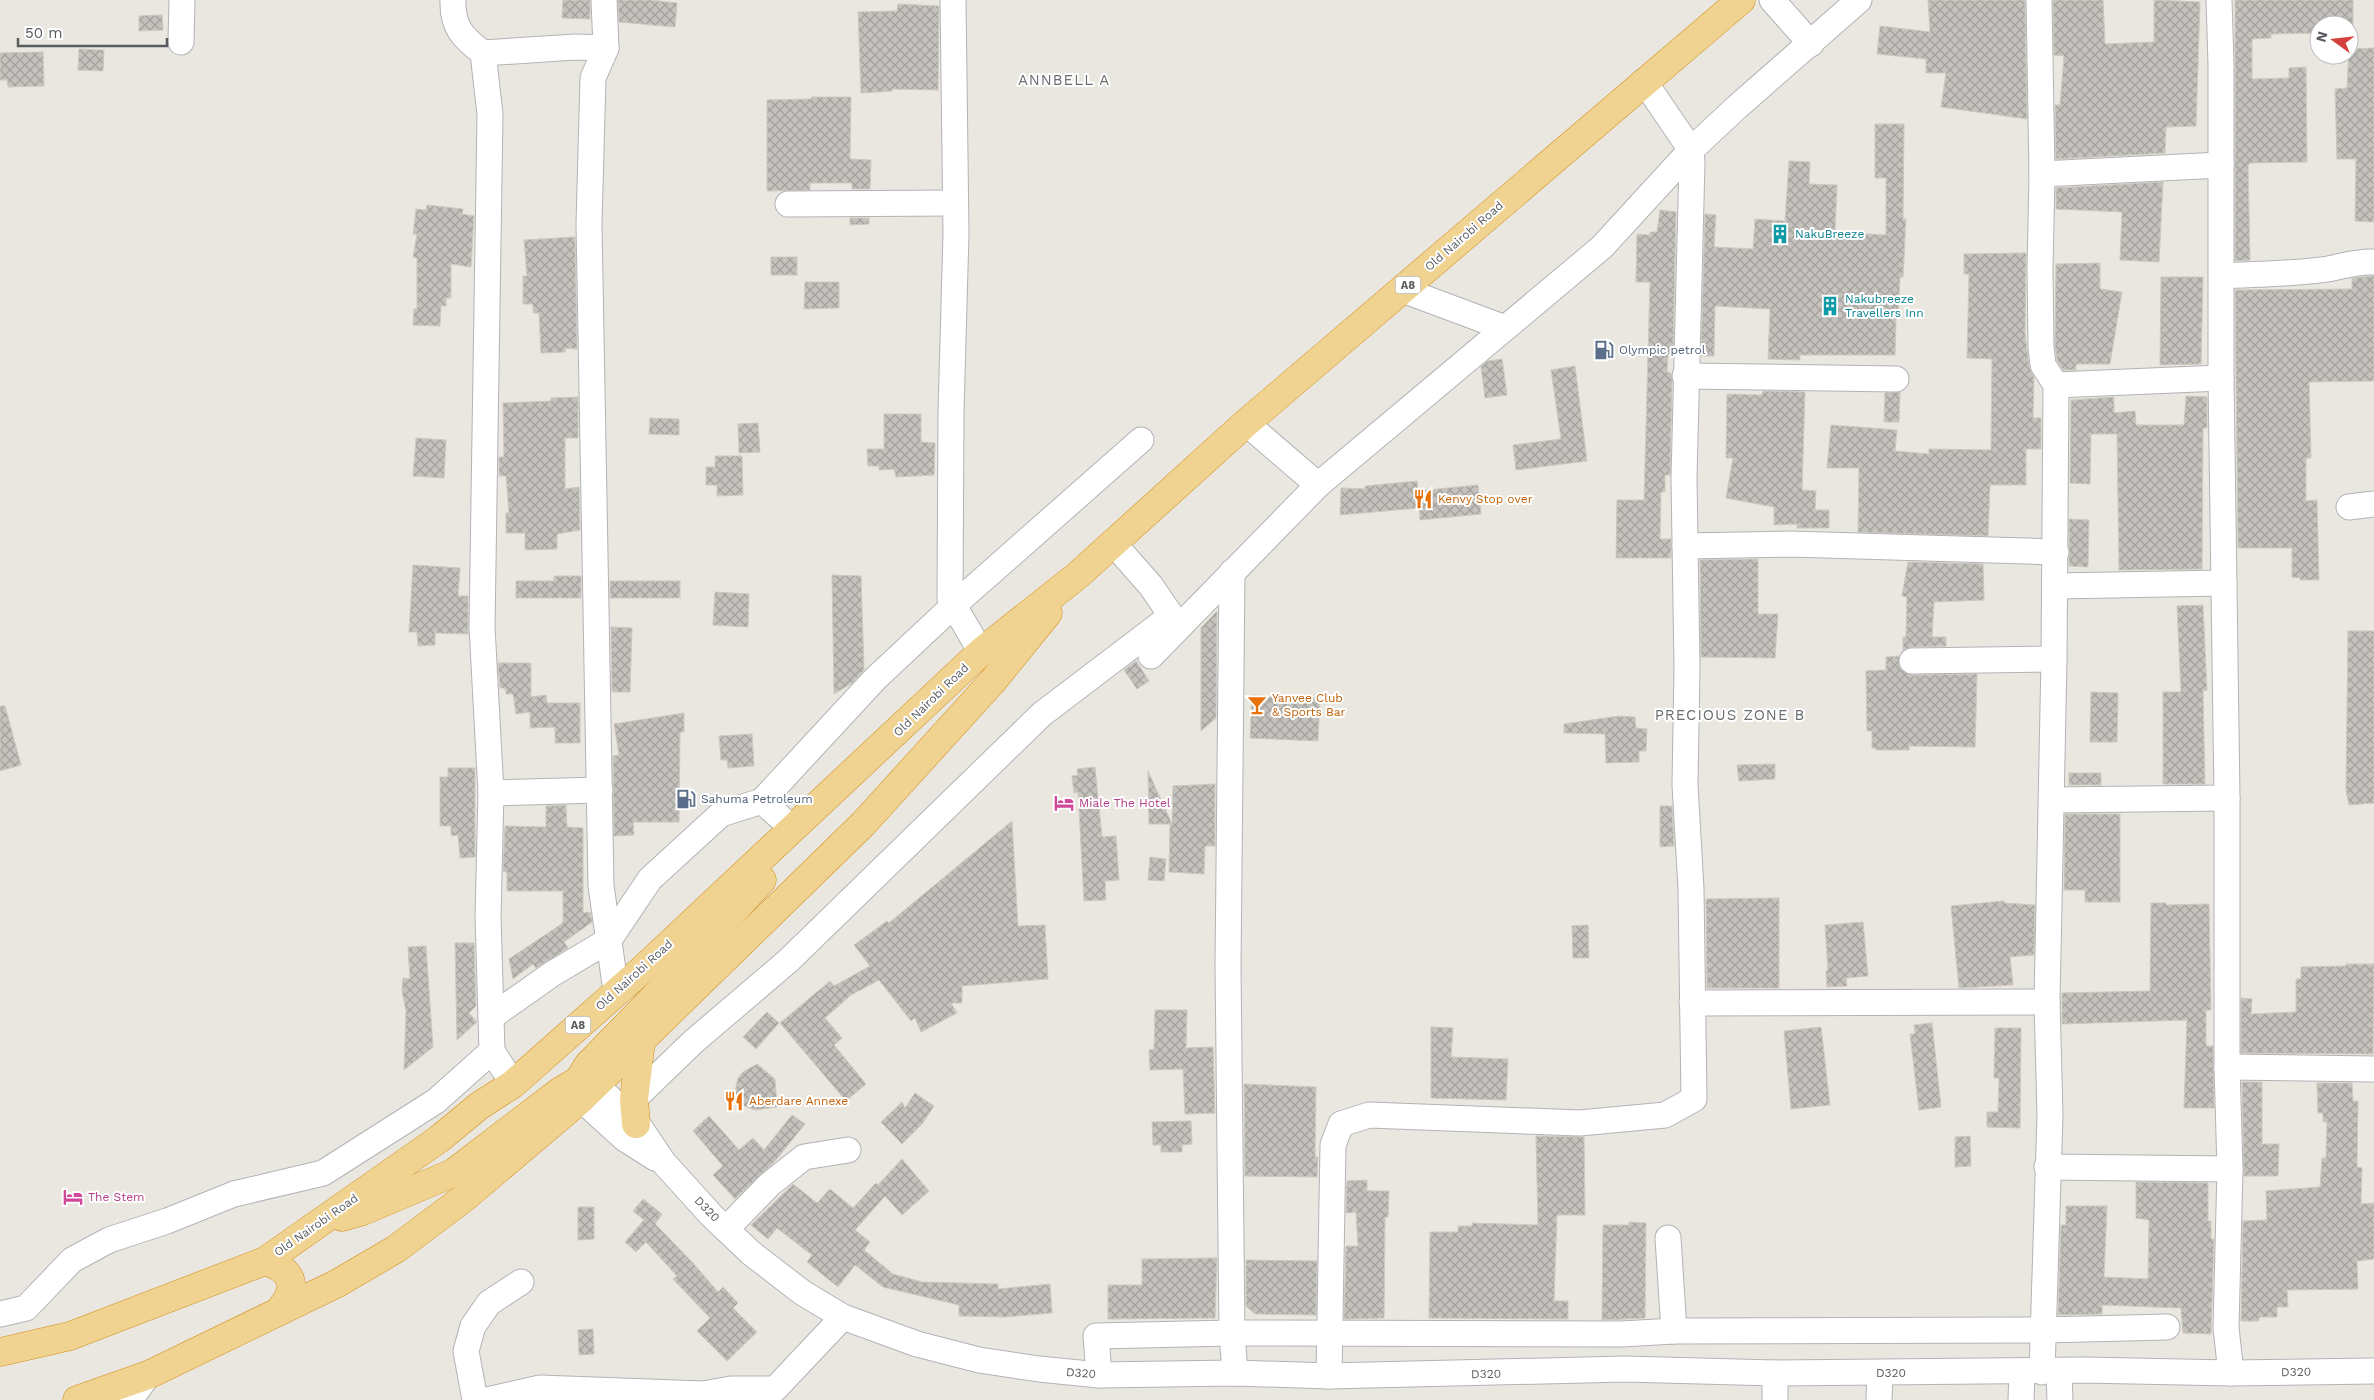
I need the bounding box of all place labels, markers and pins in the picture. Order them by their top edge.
building icon: NakuBreeze [1769,223,1791,245]
place label: NakuBreeze [1795,227,1864,241]
place label: Nakubreeze Travellers Inn [1845,292,1924,320]
building icon: Nakubreeze Travellers Inn [1819,295,1841,317]
fuel station icon: Olympic petrol [1593,339,1615,361]
place label: Olympic petrol [1619,343,1706,357]
restaurant icon: Kenvy Stop over [1412,488,1434,510]
place label: Kenvy Stop over [1438,492,1533,506]
place label: Yanvee Club & Sports Bar [1272,691,1346,719]
bar icon: Yanvee Club & Sports Bar [1246,694,1268,716]
fuel station icon: Sahuma Petroleum [675,788,697,810]
place label: Sahuma Petroleum [701,792,813,806]
hotel icon: Miale The Hotel [1053,792,1075,814]
place label: Miale The Hotel [1079,796,1171,810]
restaurant icon: Aberdare Annexe [723,1090,745,1112]
place label: Aberdare Annexe [749,1094,848,1108]
hotel icon: The Stem [62,1186,84,1208]
place label: The Stem [88,1190,145,1204]

